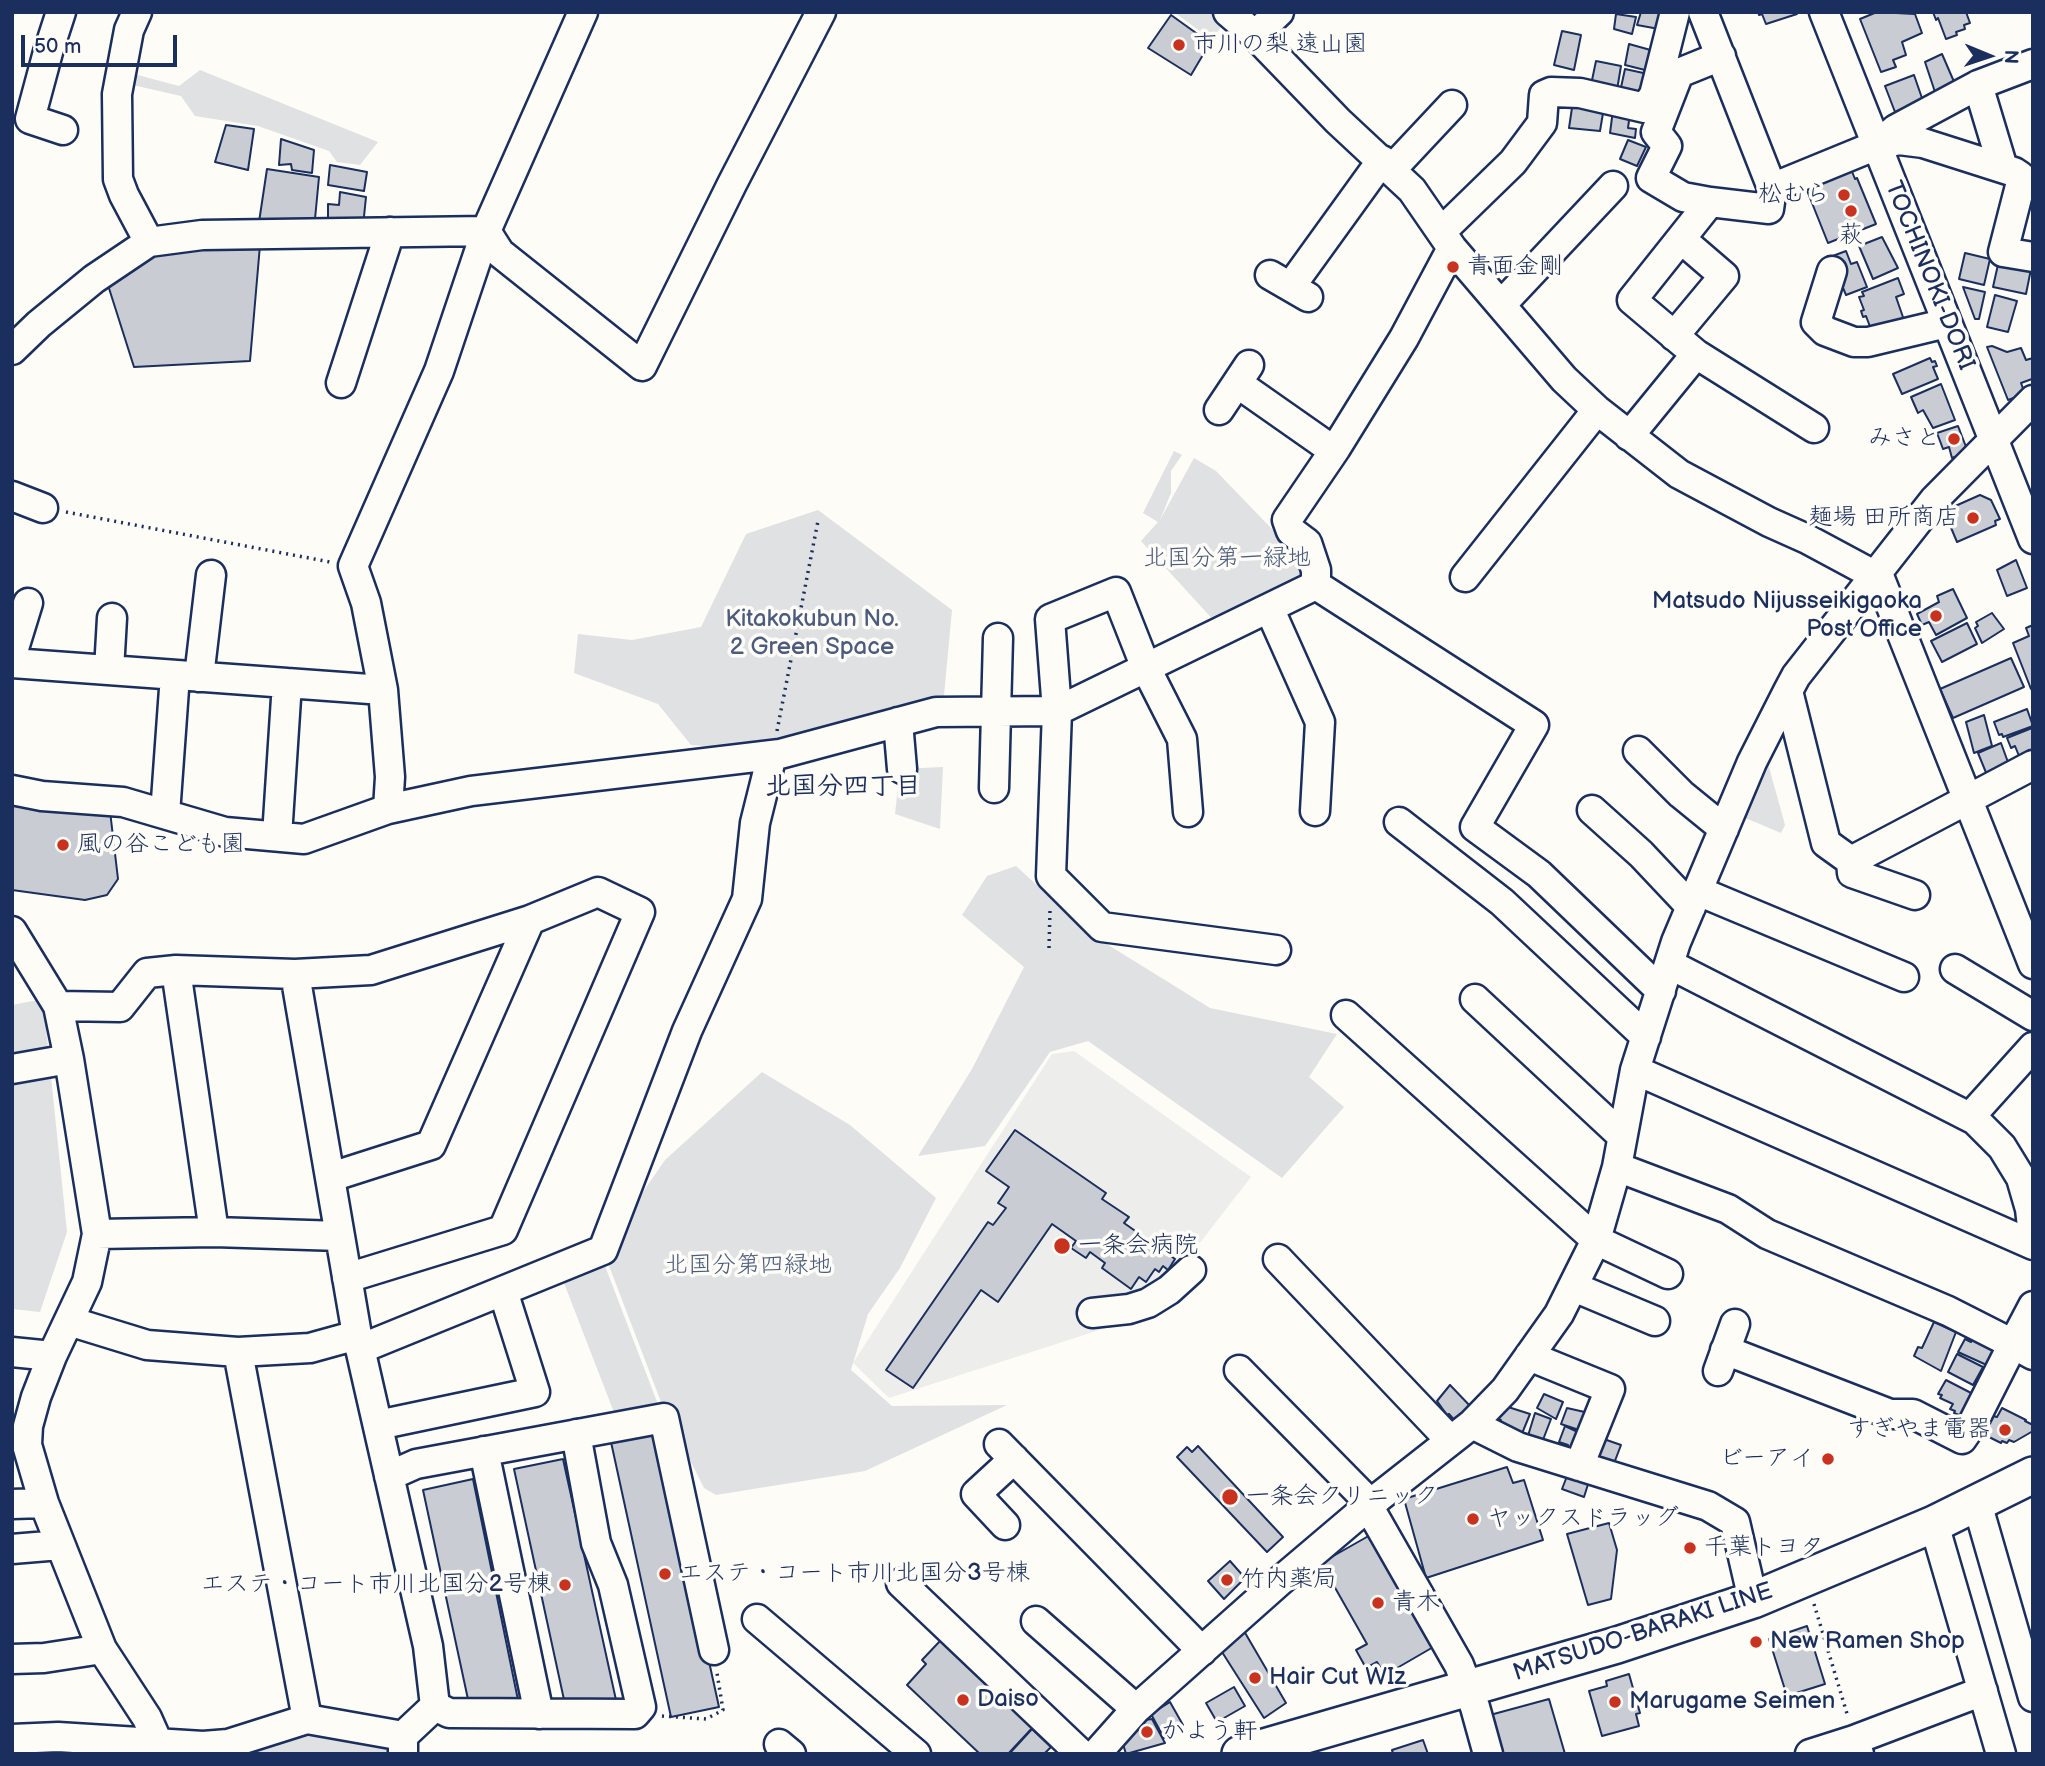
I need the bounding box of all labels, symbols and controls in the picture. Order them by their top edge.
scale bar [24,21,180,65]
north arrow [1954,21,2024,91]
place label: 市川の梨 遠山園 [1193,31,1367,59]
text: 50 m [34,34,81,59]
marker: 市川の梨 遠山園 [1171,37,1187,53]
text: N [1999,49,2022,64]
street label: TOCHINOKI-DORI [1878,177,1980,375]
place label: 松むら [1758,181,1830,209]
marker: 松むら [1836,187,1852,203]
marker: 萩 [1843,203,1859,219]
place label: 萩 [1839,222,1863,250]
place label: 青面金剛 [1467,253,1563,281]
marker: 青面金剛 [1445,259,1461,275]
place label: みさと [1868,425,1940,453]
marker: みさと [1946,431,1962,447]
place label: 麺場 田所商店 [1809,504,1959,532]
marker: 麺場 田所商店 [1965,510,1981,526]
park label: 北国分第一緑地 [1143,545,1311,573]
place label: Matsudo Nijusseikigaoka Post Office [1652,588,1922,644]
park label: Kitakokubun No. 2 Green Space [725,606,899,662]
marker: Matsudo Nijusseikigaoka Post Office [1928,608,1944,624]
district label: 北国分四丁目 [765,771,921,803]
place label: 風の谷こども園 [77,831,245,859]
marker: 風の谷こども園 [55,837,71,853]
place label: 一条会病院 [1078,1232,1198,1260]
marker: 一条会病院 [1052,1236,1072,1256]
park label: 北国分第四緑地 [664,1252,832,1280]
place label: すぎやま電器 [1847,1416,1991,1444]
marker: すぎやま電器 [1997,1422,2013,1438]
place label: ビーアイ [1719,1445,1814,1473]
marker: ビーアイ [1820,1451,1836,1467]
place label: 一条会クリニック [1246,1483,1438,1511]
marker: 一条会クリニック [1220,1487,1240,1507]
place label: ヤックスドラッグ [1487,1505,1679,1533]
marker: ヤックスドラッグ [1465,1511,1481,1527]
place label: 千葉トヨタ [1704,1534,1824,1562]
marker: 千葉トヨタ [1682,1540,1698,1556]
place label: エステ・コート市川北国分3号棟 [679,1560,1030,1588]
marker: エステ・コート市川北国分3号棟 [657,1566,673,1582]
place label: 竹内薬局 [1241,1566,1337,1594]
place label: エステ・コート市川北国分2号棟 [201,1571,551,1599]
marker: 竹内薬局 [1219,1572,1235,1588]
marker: エステ・コート市川北国分2号棟 [557,1577,573,1593]
street label: MATSUDO-BARAKI LINE [1510,1577,1776,1689]
place label: 青木 [1392,1589,1440,1617]
marker: 青木 [1370,1595,1386,1611]
place label: New Ramen Shop [1770,1628,1965,1656]
marker: New Ramen Shop [1748,1634,1764,1650]
place label: Hair Cut WIz [1269,1664,1406,1692]
marker: Hair Cut WIz [1247,1670,1263,1686]
place label: Daiso [977,1686,1039,1714]
place label: Marugame Seimen [1629,1688,1835,1716]
marker: Daiso [955,1692,971,1708]
marker: Marugame Seimen [1607,1694,1623,1710]
place label: かよう軒 [1161,1718,1257,1746]
marker: かよう軒 [1139,1724,1155,1740]

